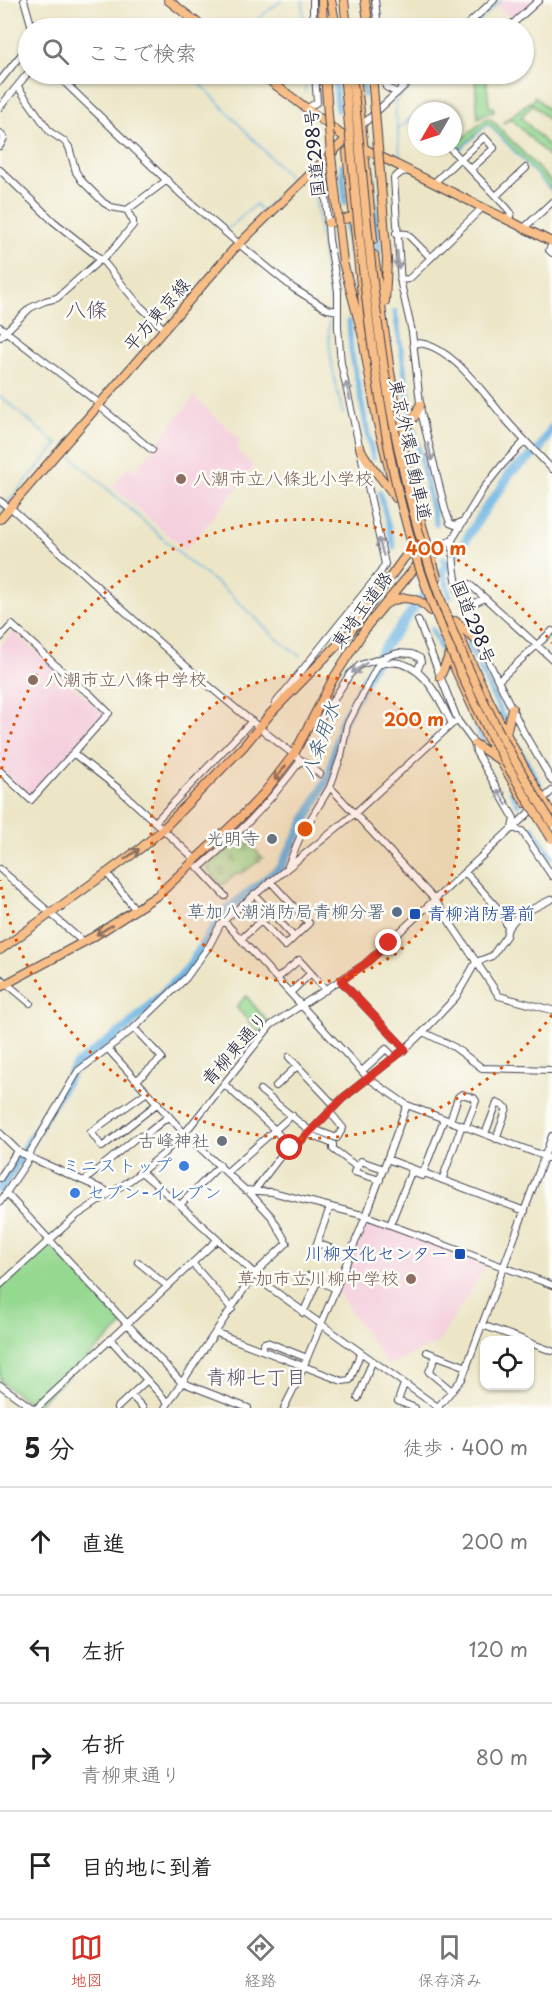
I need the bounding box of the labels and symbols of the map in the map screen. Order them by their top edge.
north arrow [408,102,462,156]
street label: 国道298号 [296,108,331,199]
one-way arrow [393,250,404,270]
street label: 平方東京線 [116,271,196,357]
district label: 八條 [65,292,107,324]
street label: 東京外環自動車道 [383,376,440,523]
one-way arrow [341,382,353,401]
one-way arrow [424,442,436,461]
place label: 八潮市立八條北小学校 [193,464,373,491]
marker: 八潮市立八條北小学校 [174,472,188,486]
text: 400 m [406,534,466,561]
one-way arrow [375,538,386,557]
street label: 東埼玉道路 [323,565,398,653]
street label: 国道298号 [445,575,504,668]
one-way arrow [351,662,367,674]
place label: 八潮市立八條中学校 [45,665,207,692]
marker: 八潮市立八條中学校 [26,673,40,687]
water label: 八条用水 [291,697,347,782]
text: 200 m [384,705,444,732]
one-way arrow [274,765,287,781]
one-way arrow [495,788,507,805]
centre of rings [295,819,315,839]
place label: 光明寺 [206,824,260,851]
marker: 光明寺 [265,832,279,846]
one-way arrow [124,848,140,861]
place label: 草加八潮消防局青柳分署 [187,897,385,924]
place label: 青柳消防署前 [427,899,535,926]
marker: 草加八潮消防局青柳分署 [390,905,404,919]
marker: 青柳消防署前 [408,907,422,921]
one-way arrow [96,925,113,937]
route end [375,929,401,955]
street label: 青柳東通り [194,1005,274,1091]
place label: 古峰神社 [138,1126,210,1153]
marker: 古峰神社 [215,1134,229,1148]
route start [276,1134,302,1160]
place label: ミニストップ [62,1151,172,1178]
marker: ミニストップ [177,1159,191,1173]
place label: セブン-イレブン [87,1178,222,1205]
marker: セブン-イレブン [68,1186,82,1200]
place label: 川柳文化センター [305,1239,448,1266]
marker: 川柳文化センター [453,1247,467,1261]
place label: 草加市立川柳中学校 [237,1264,399,1291]
marker: 草加市立川柳中学校 [404,1272,418,1286]
district label: 青柳七丁目 [206,1361,306,1391]

